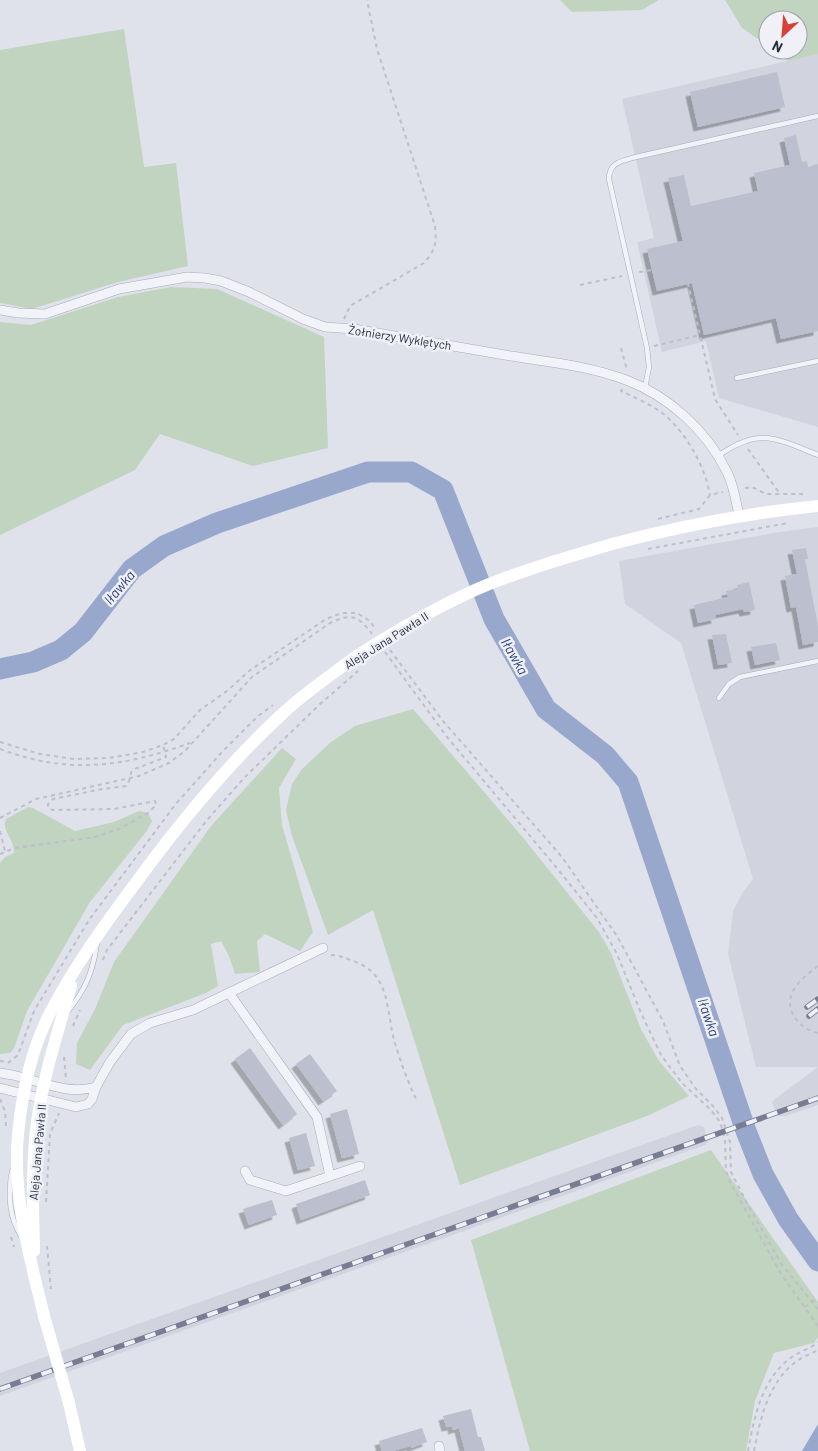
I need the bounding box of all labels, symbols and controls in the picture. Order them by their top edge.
north arrow [758,10,808,60]
text: N [769,37,785,57]
street label: Żołnierzy Wyklętych [347,322,453,352]
water label: Iławka [100,566,138,608]
street label: Aleja Jana Pawła II [341,608,431,672]
water label: Iławka [498,635,532,677]
water label: Iławka [695,996,723,1038]
street label: Aleja Jana Pawła II [26,1103,48,1201]

